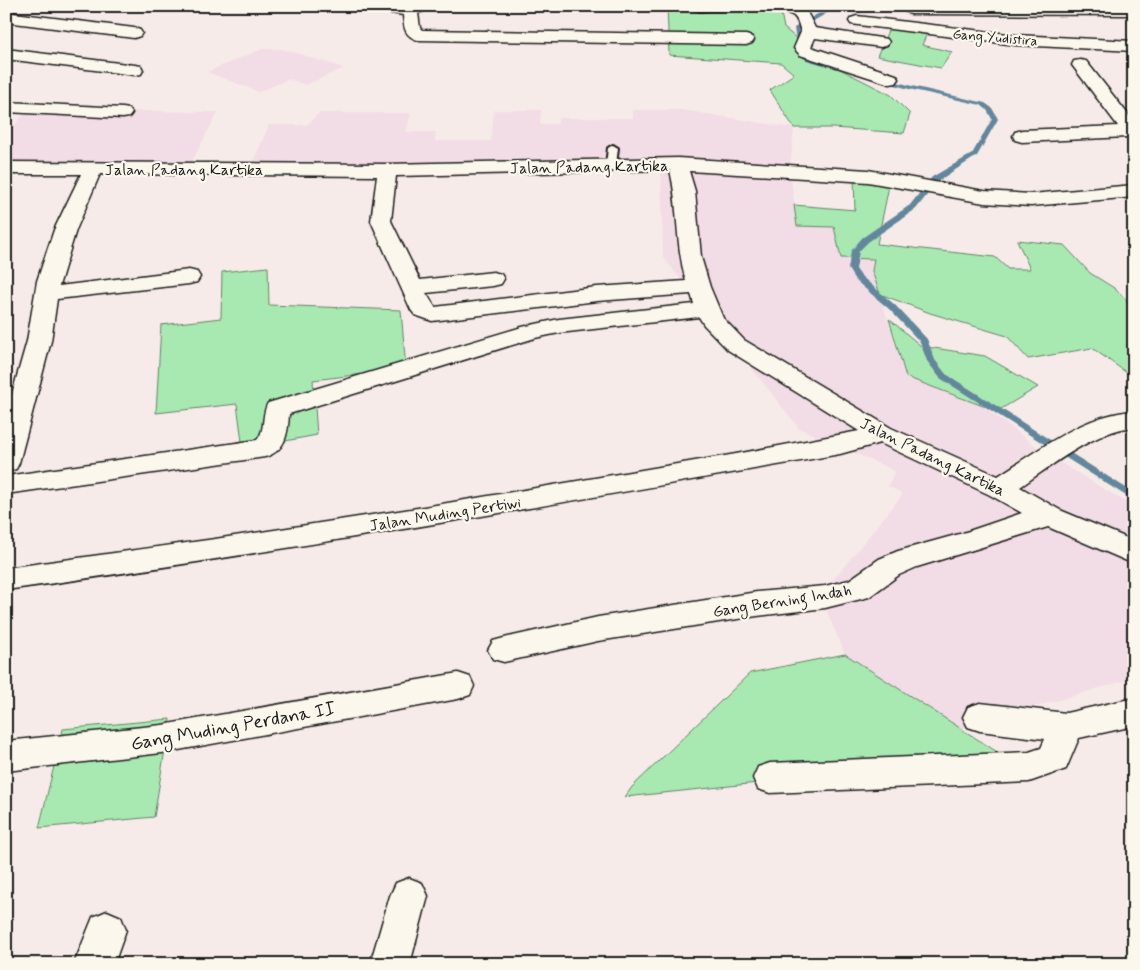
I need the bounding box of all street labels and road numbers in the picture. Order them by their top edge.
street label: Gang Yudistira [952,25,1038,52]
street label: Jalan Padang Kartika [510,156,668,179]
street label: Jalan Padang Kartika [105,160,263,181]
street label: Jalan Padang Kartika [856,413,1008,502]
street label: Jalan Muding Pertiwi [368,492,523,537]
street label: Gang Berning Indah [711,580,853,624]
street label: Gang Muding Perdana II [129,696,338,759]

